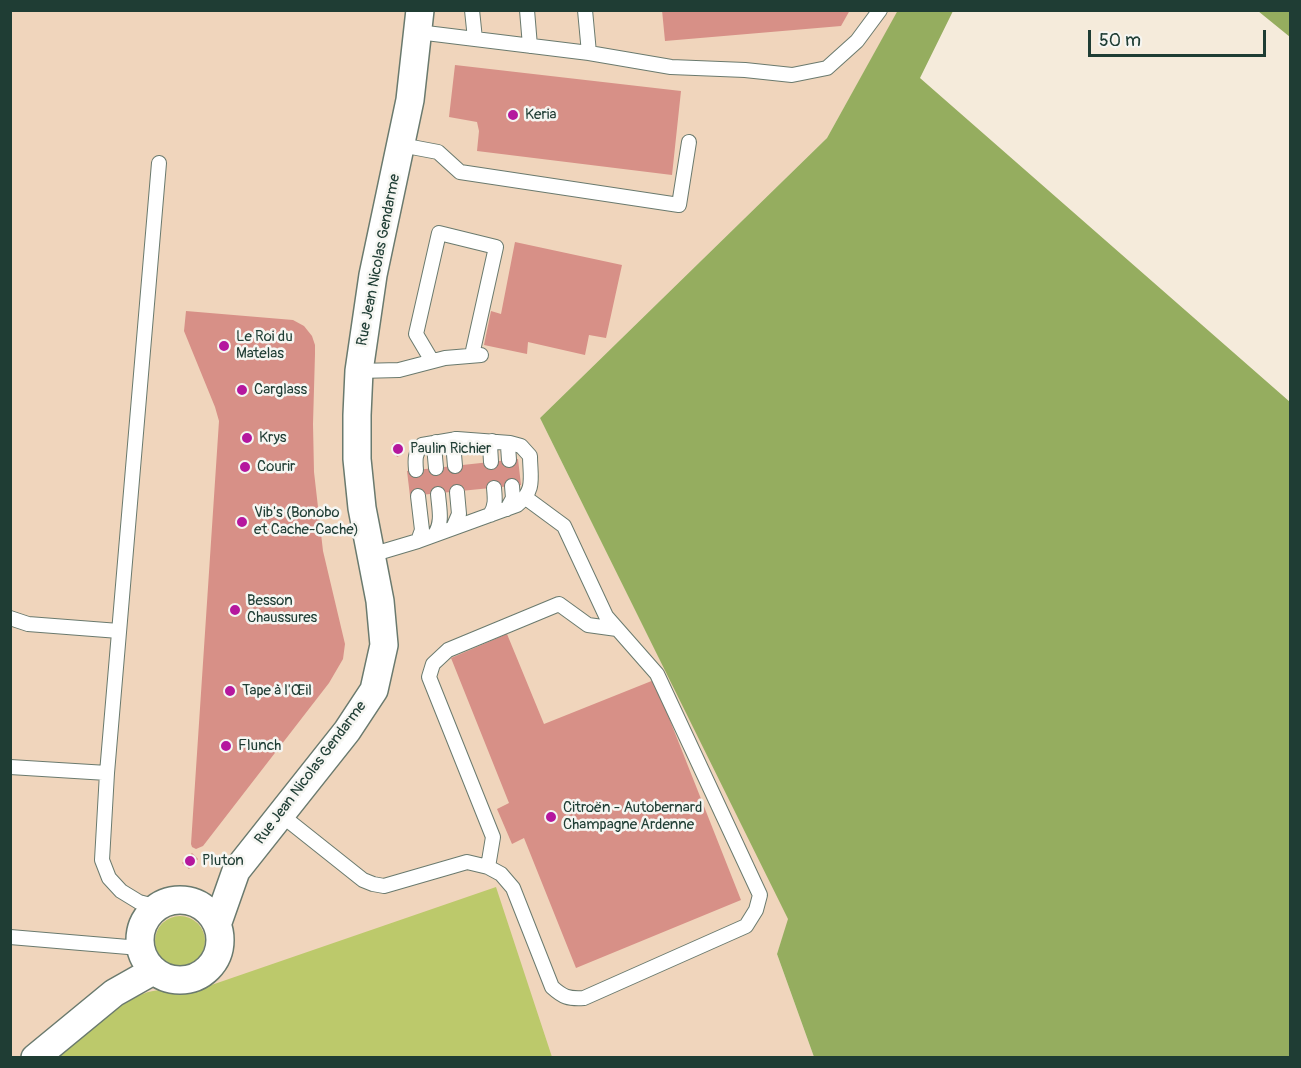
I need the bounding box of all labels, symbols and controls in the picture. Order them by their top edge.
scale bar [1091,18,1270,56]
text: 50 m [1099,29,1141,52]
place label: Keria [525,106,556,124]
marker: Keria [506,108,520,122]
street label: Rue Jean Nicolas Gendarme [354,173,404,347]
place label: Le Roi du Matelas [236,328,293,363]
marker: Le Roi du Matelas [217,339,231,353]
place label: Carglass [254,381,307,399]
marker: Carglass [235,383,249,397]
place label: Krys [259,429,287,447]
marker: Krys [240,431,254,445]
place label: Paulin Richier [410,440,491,458]
marker: Paulin Richier [391,442,405,456]
place label: Courir [257,458,295,476]
marker: Courir [238,460,252,474]
place label: Vib's (Bonobo et Cache-Cache) [254,504,359,539]
marker: Vib's (Bonobo et Cache-Cache) [235,515,249,529]
place label: Besson Chaussures [247,592,317,627]
marker: Besson Chaussures [228,603,242,617]
place label: Tape à l'Œil [242,682,312,700]
marker: Tape à l'Œil [223,684,237,698]
street label: Rue Jean Nicolas Gendarme [251,698,371,848]
place label: Flunch [238,737,281,755]
marker: Flunch [219,739,233,753]
place label: Citroën - Autobernard Champagne Ardenne [563,799,702,834]
marker: Citroën - Autobernard Champagne Ardenne [544,810,558,824]
place label: Pluton [202,852,244,870]
marker: Pluton [183,854,197,868]

